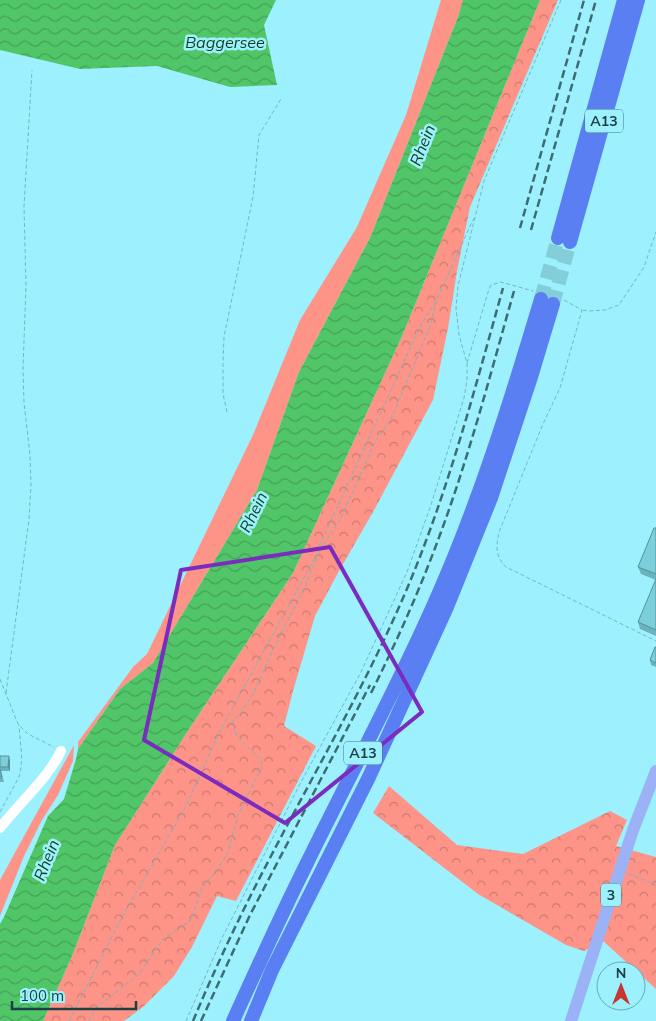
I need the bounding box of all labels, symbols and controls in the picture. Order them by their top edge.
water label: Baggersee [185,32,265,52]
road number: A13 [585,110,623,132]
water label: Rhein [405,122,439,168]
water label: Rhein [235,489,271,535]
road number: A13 [344,741,382,764]
water label: Rhein [29,837,63,883]
road number: 3 [601,884,621,906]
north arrow [596,961,646,1011]
text: N [616,964,626,982]
scale bar [12,978,136,1010]
text: 100 m [20,986,64,1005]

